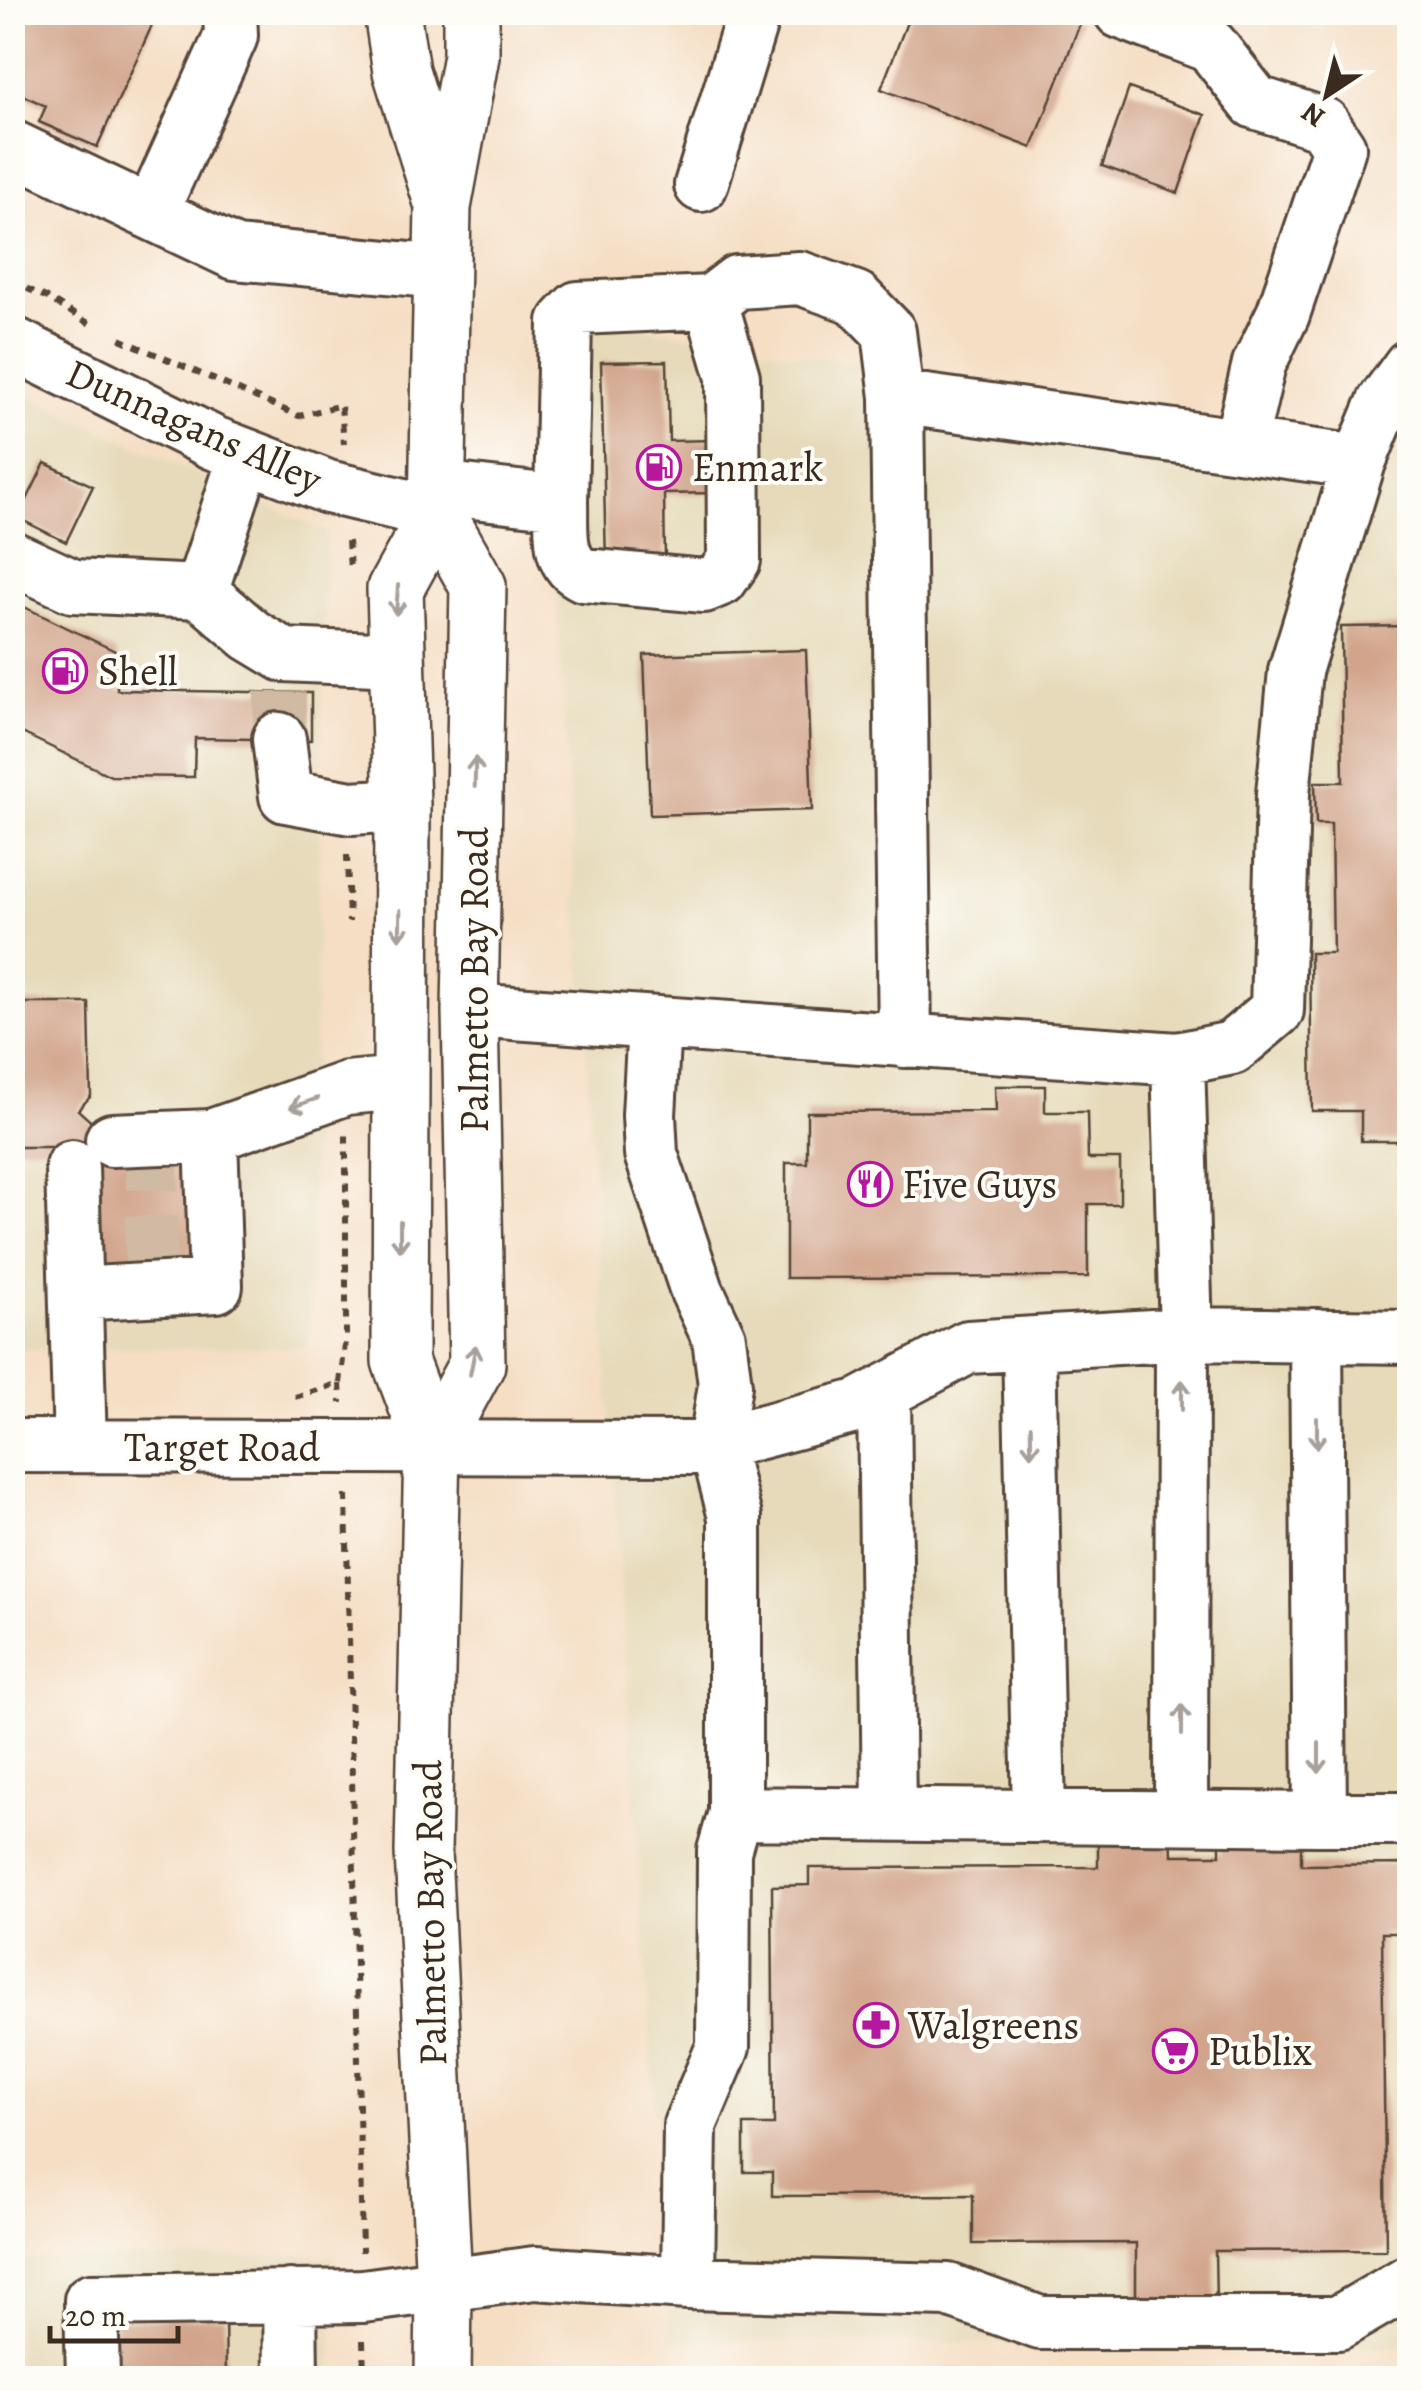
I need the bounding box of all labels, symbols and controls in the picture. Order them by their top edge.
north arrow [1277,45,1377,145]
text: N [1294,93,1332,136]
street label: Dunnagans Alley [58,345,331,507]
place label: Enmark [692,440,824,495]
fuel station icon: Enmark [636,444,682,490]
one-way arrow [388,583,407,616]
place label: Shell [98,644,178,699]
fuel station icon: Shell [42,648,88,694]
one-way arrow [466,757,484,790]
street label: Palmetto Bay Road [447,827,502,1133]
one-way arrow [391,908,410,940]
one-way arrow [288,1096,320,1114]
place label: Five Guys [902,1157,1057,1212]
restaurant icon: Five Guys [847,1161,893,1207]
one-way arrow [390,1220,409,1252]
one-way arrow [464,1344,483,1376]
one-way arrow [1172,1379,1192,1412]
one-way arrow [1307,1416,1326,1448]
street label: Target Road [124,1420,321,1475]
one-way arrow [1022,1424,1040,1457]
one-way arrow [1172,1704,1192,1736]
one-way arrow [1310,1740,1328,1773]
street label: Palmetto Bay Road [400,1759,460,2066]
place label: Walgreens [907,1998,1079,2053]
pharmacy icon: Walgreens [853,2002,899,2048]
place label: Publix [1208,2024,1312,2079]
supermarket icon: Publix [1152,2028,1198,2074]
scale bar [50,2281,178,2343]
text: 20 m [65,2296,126,2336]

